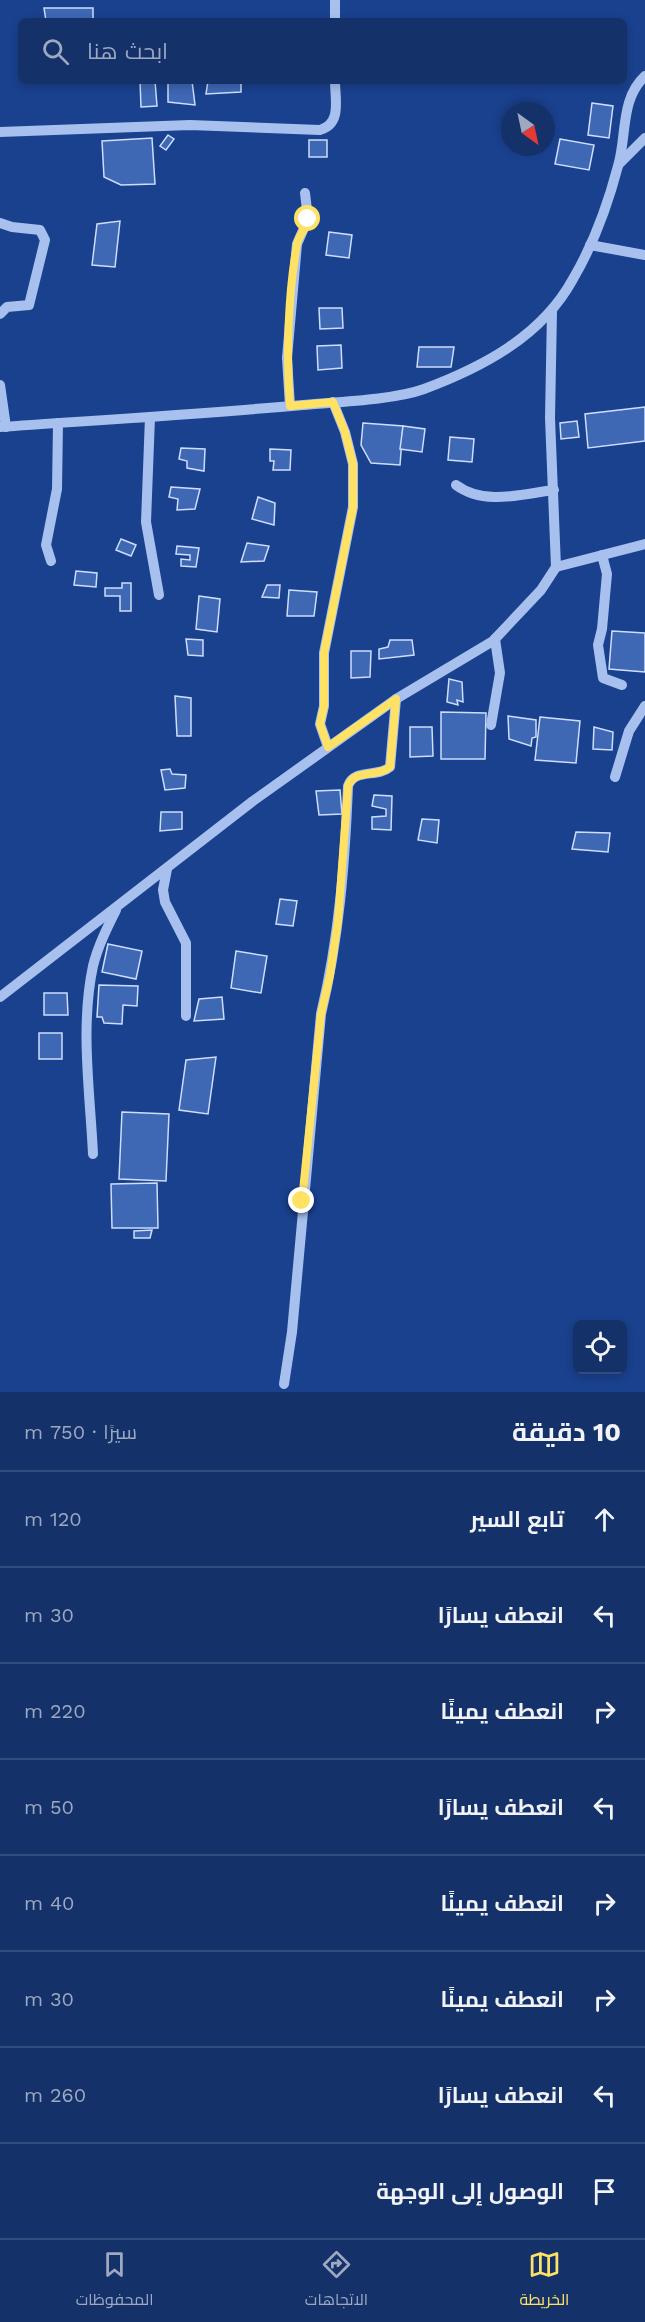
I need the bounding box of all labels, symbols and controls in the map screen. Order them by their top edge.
search box [18,18,627,84]
icon: search [39,35,72,68]
text: ابحث هنا [87,39,168,64]
north arrow [501,102,555,156]
route start [294,205,320,231]
route end [288,1187,314,1213]
map controls [573,1320,627,1374]
button: locate [573,1320,627,1374]
text: 10 دقيقة [512,1417,621,1447]
text: سيرًا · 750 m [24,1420,137,1444]
icon: ahead [588,1503,621,1536]
text: 120 m [24,1507,82,1531]
text: تابع السير [470,1507,564,1532]
icon: left [588,1599,621,1632]
text: 30 m [24,1603,74,1627]
text: انعطف يسارًا [438,1603,564,1628]
icon: right [588,1695,621,1728]
text: 220 m [24,1699,86,1723]
text: انعطف يمينًا [440,1699,564,1724]
icon: left [588,1791,621,1824]
text: 50 m [24,1795,74,1819]
text: انعطف يسارًا [438,1795,564,1820]
icon: right [588,1887,621,1920]
text: 40 m [24,1891,75,1915]
text: انعطف يمينًا [440,1891,564,1916]
icon: right [588,1983,621,2016]
text: 30 m [24,1987,74,2011]
text: انعطف يمينًا [440,1987,564,2012]
icon: left [588,2079,621,2112]
text: 260 m [24,2083,86,2107]
text: انعطف يسارًا [438,2083,564,2108]
icon: arrive [588,2175,621,2208]
text: الوصول إلى الوجهة [376,2179,564,2204]
tab: المحفوظات [76,2248,154,2314]
tab: الاتجاهات [305,2248,368,2314]
tab: الخريطة [519,2248,569,2314]

